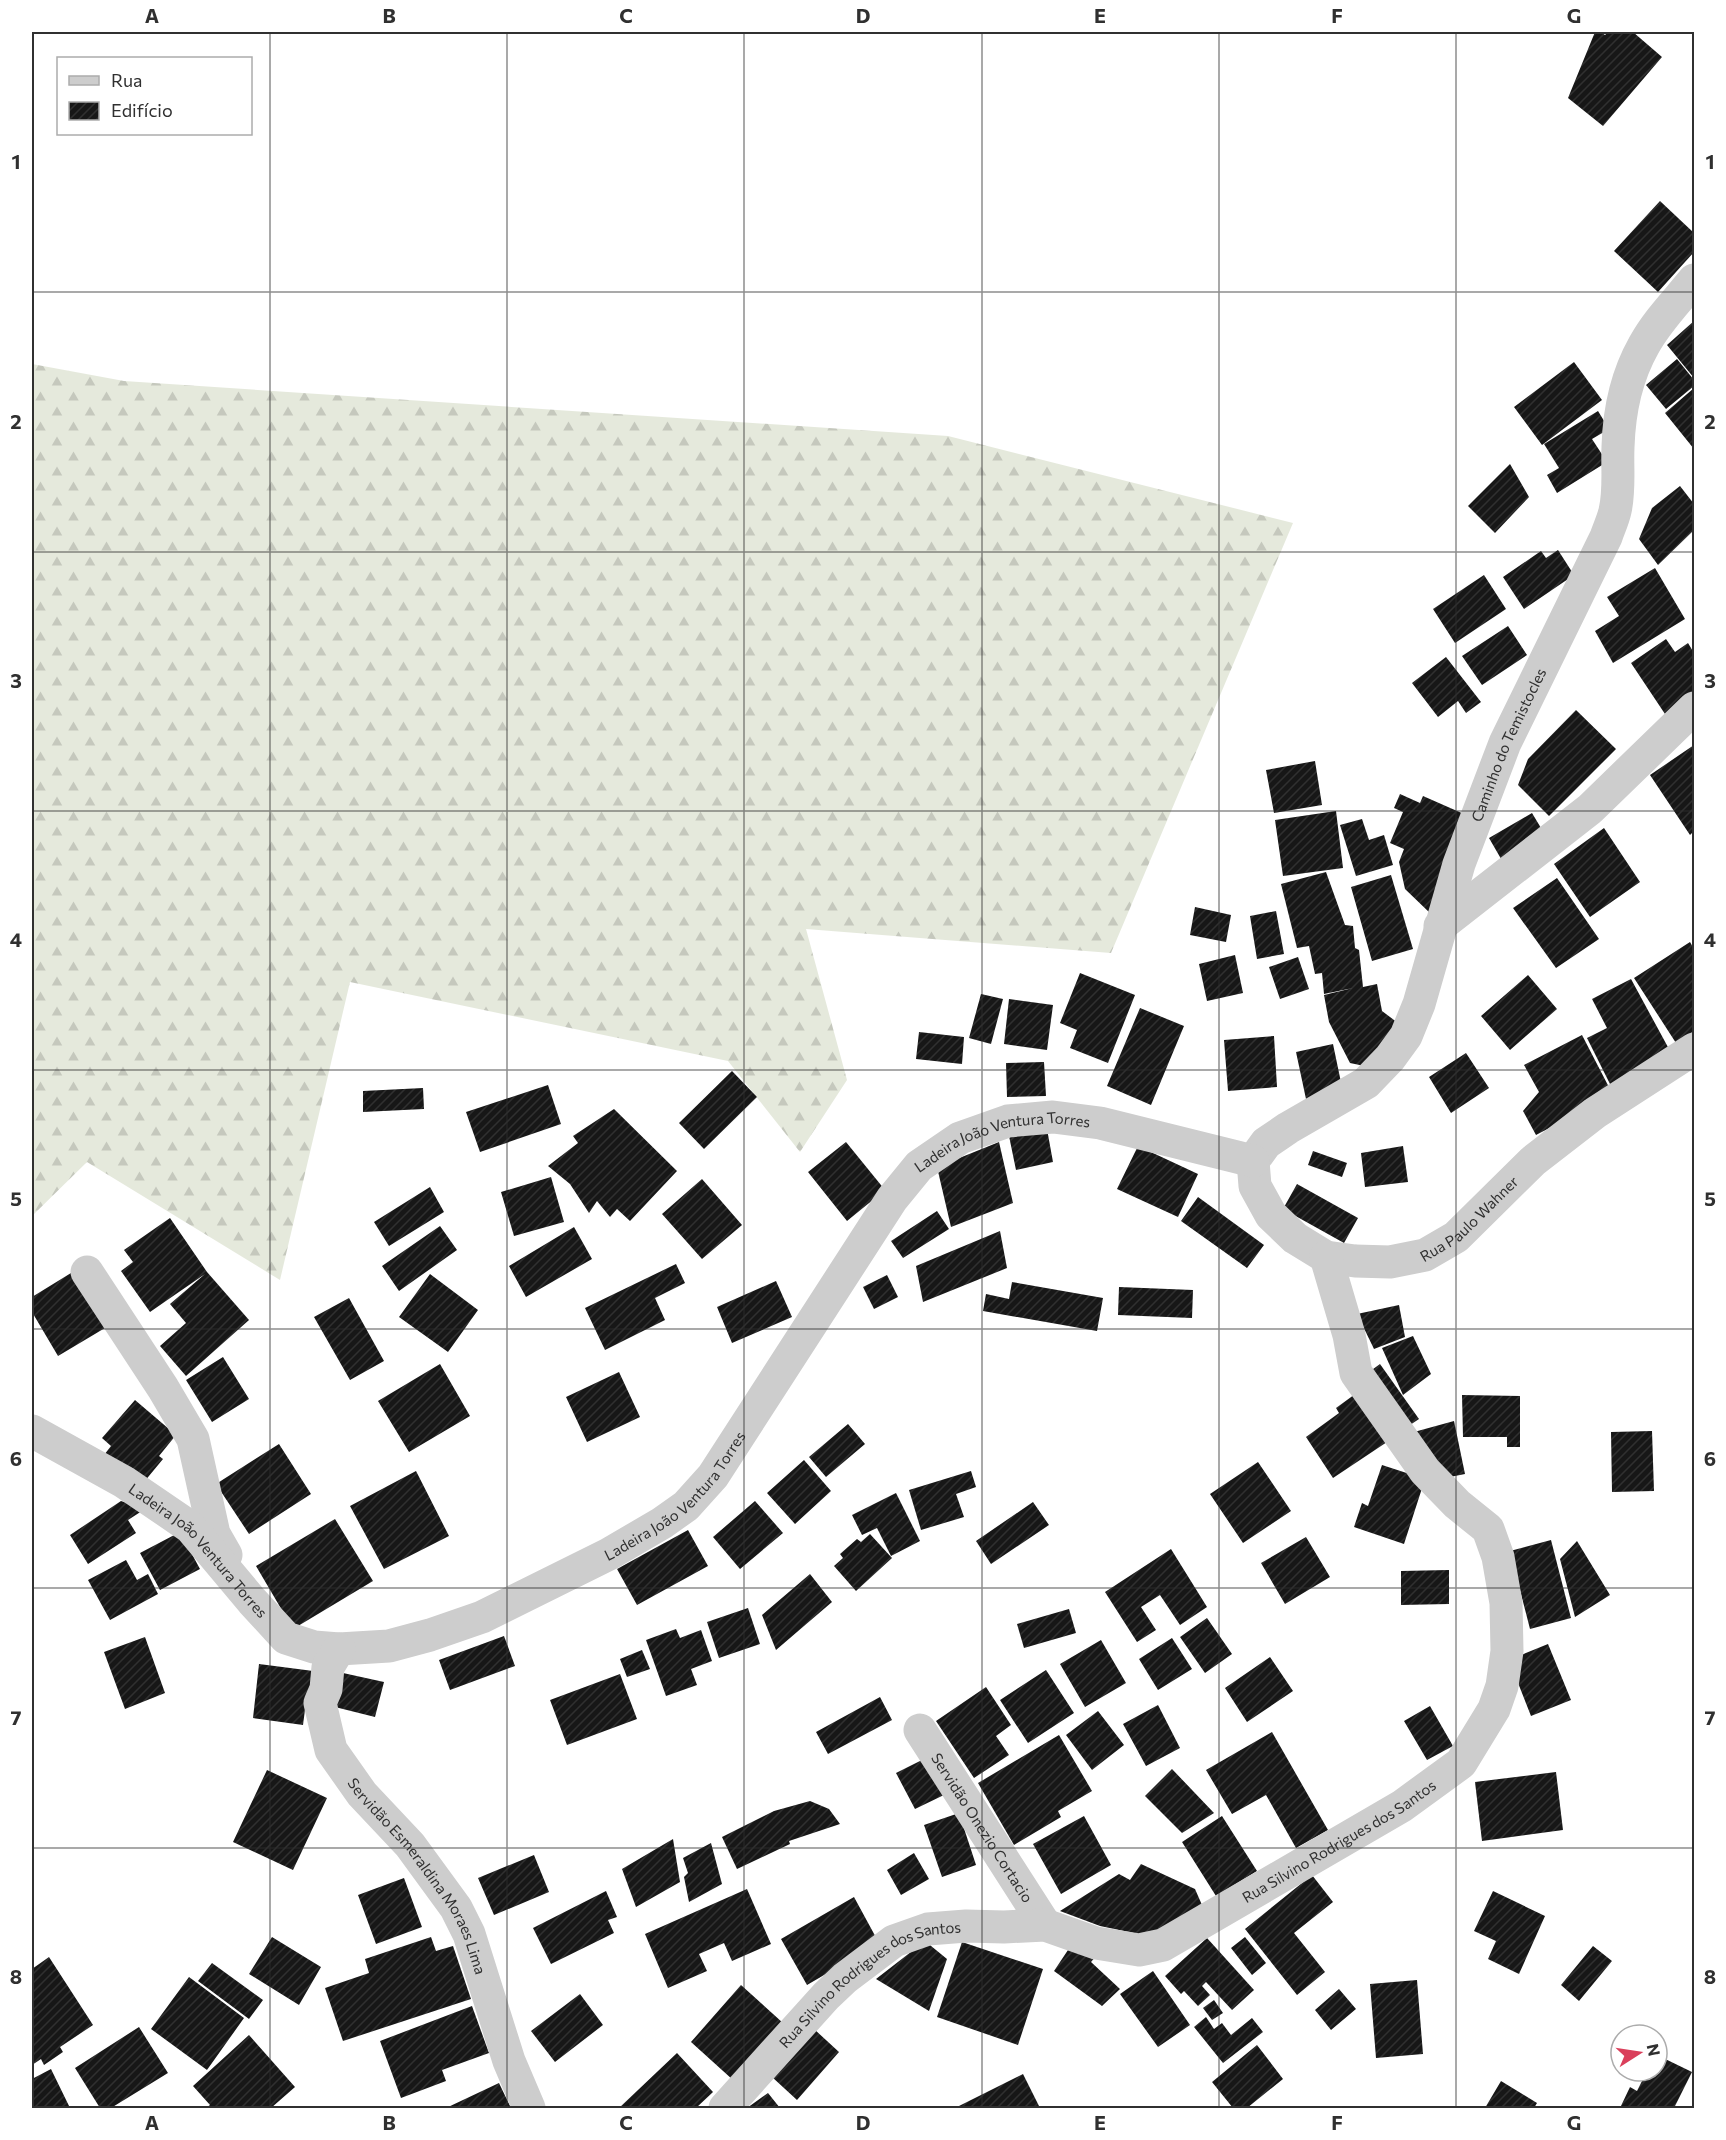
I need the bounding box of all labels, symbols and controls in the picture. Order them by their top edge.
text: A [145,3,159,27]
text: B [382,3,396,27]
text: C [619,3,633,27]
text: D [856,3,870,27]
text: E [1094,3,1106,27]
text: F [1331,3,1343,27]
text: G [1567,3,1581,27]
legend [57,57,252,135]
text: Rua [111,69,142,91]
text: Edifício [111,99,173,121]
text: 1 [11,149,21,173]
text: 1 [1705,149,1715,173]
text: 2 [10,409,22,433]
text: 2 [1704,409,1716,433]
street label: Caminho do Temistocles [1467,665,1550,824]
text: 3 [10,668,22,692]
text: 3 [1704,668,1716,692]
text: 4 [10,927,22,951]
text: 4 [1704,927,1716,951]
street label: Ladeira João Ventura Torres [911,1108,1092,1176]
street label: Rua Paulo Wahner [1416,1172,1522,1265]
text: 5 [10,1186,22,1210]
text: 5 [1704,1186,1716,1210]
street label: Ladeira João Ventura Torres [601,1427,749,1564]
text: 6 [10,1446,22,1470]
text: 6 [1704,1446,1716,1470]
street label: Ladeira João Ventura Torres [126,1479,272,1621]
text: 7 [11,1705,22,1729]
text: 7 [1705,1705,1716,1729]
street label: Servidão Onezio Cortacio [928,1750,1037,1906]
street label: Servidão Esmeraldina Moraes Lima [344,1774,490,1977]
street label: Rua Silvino Rodrigues dos Santos [1239,1776,1439,1906]
street label: Rua Silvino Rodrigues dos Santos [775,1917,962,2051]
text: 8 [10,1964,22,1988]
text: 8 [1704,1964,1716,1988]
north arrow [1609,2023,1669,2083]
text: N [1644,2042,1665,2058]
text: A [145,2110,159,2134]
text: B [382,2110,396,2134]
text: C [619,2110,633,2134]
text: D [856,2110,870,2134]
text: E [1094,2110,1106,2134]
text: F [1331,2110,1343,2134]
text: G [1567,2110,1581,2134]

